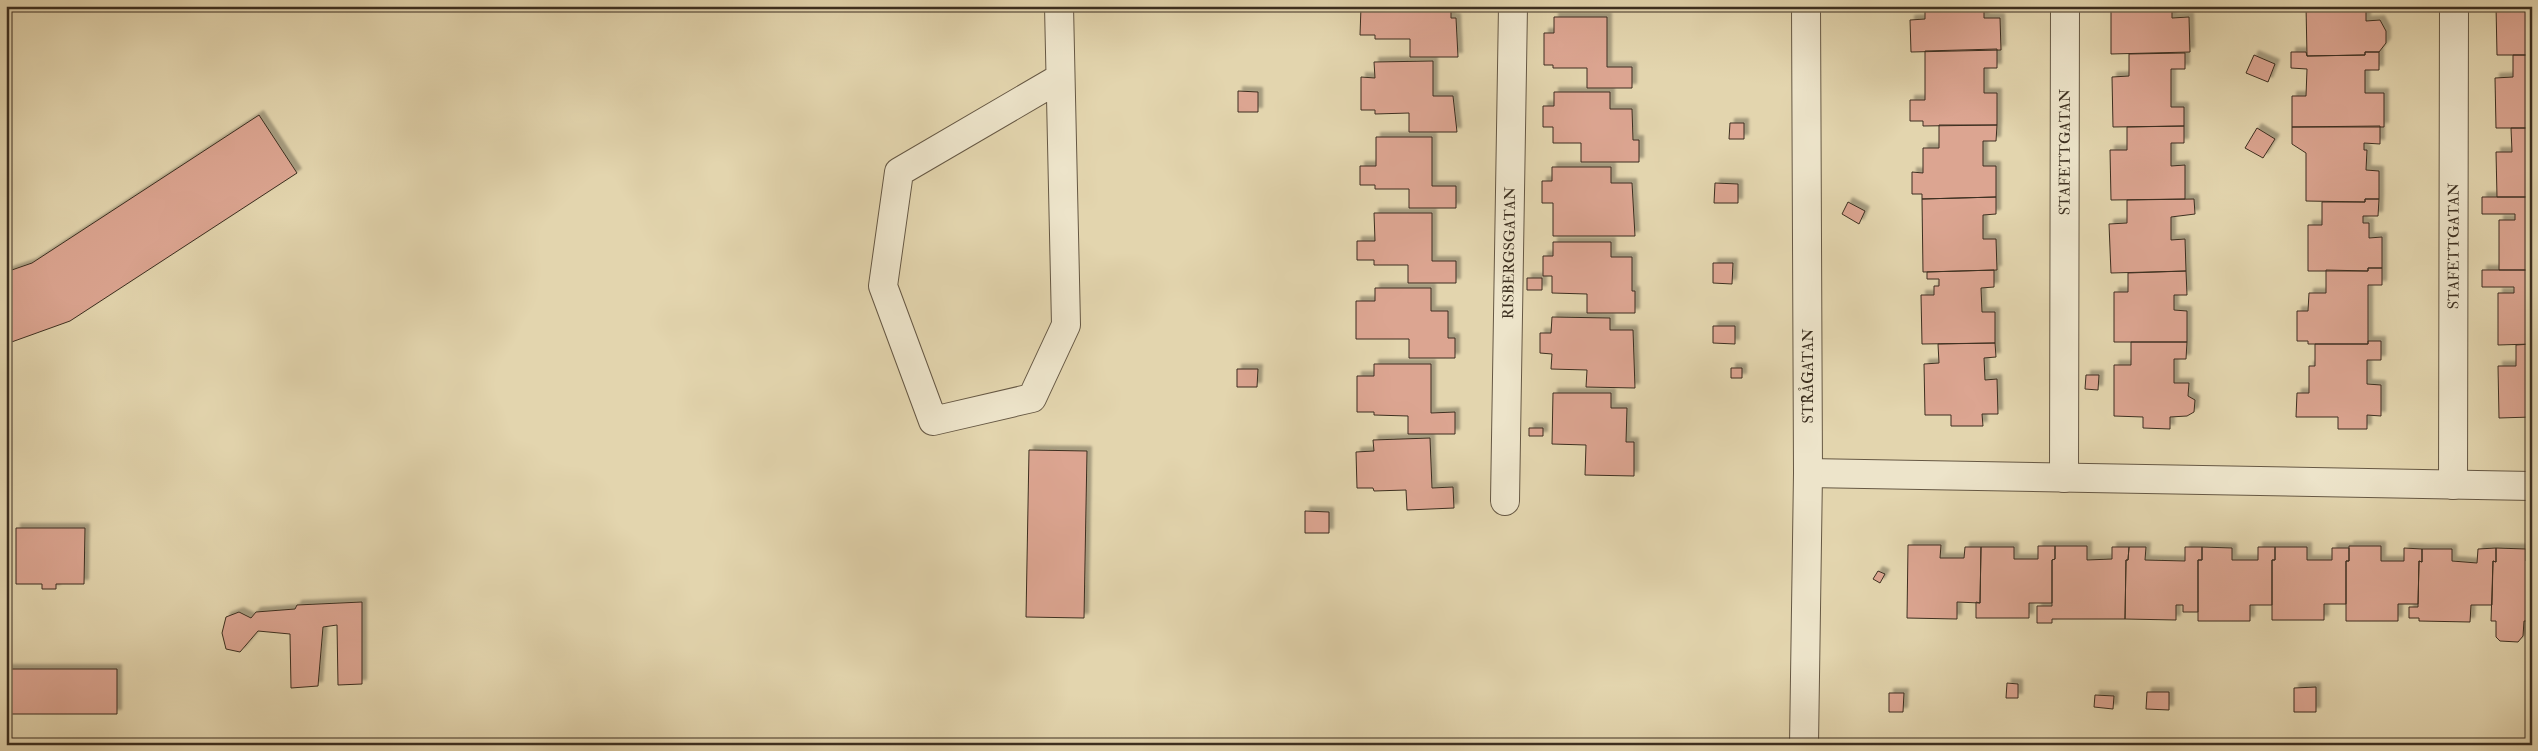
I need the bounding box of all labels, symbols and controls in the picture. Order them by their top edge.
street label: STAFETTGATAN [2056,88,2075,215]
street label: STAFETTGATAN [2444,182,2464,309]
street label: RISBERGSGATAN [1499,186,1520,319]
street label: STRÅGATAN [1798,328,1818,423]

